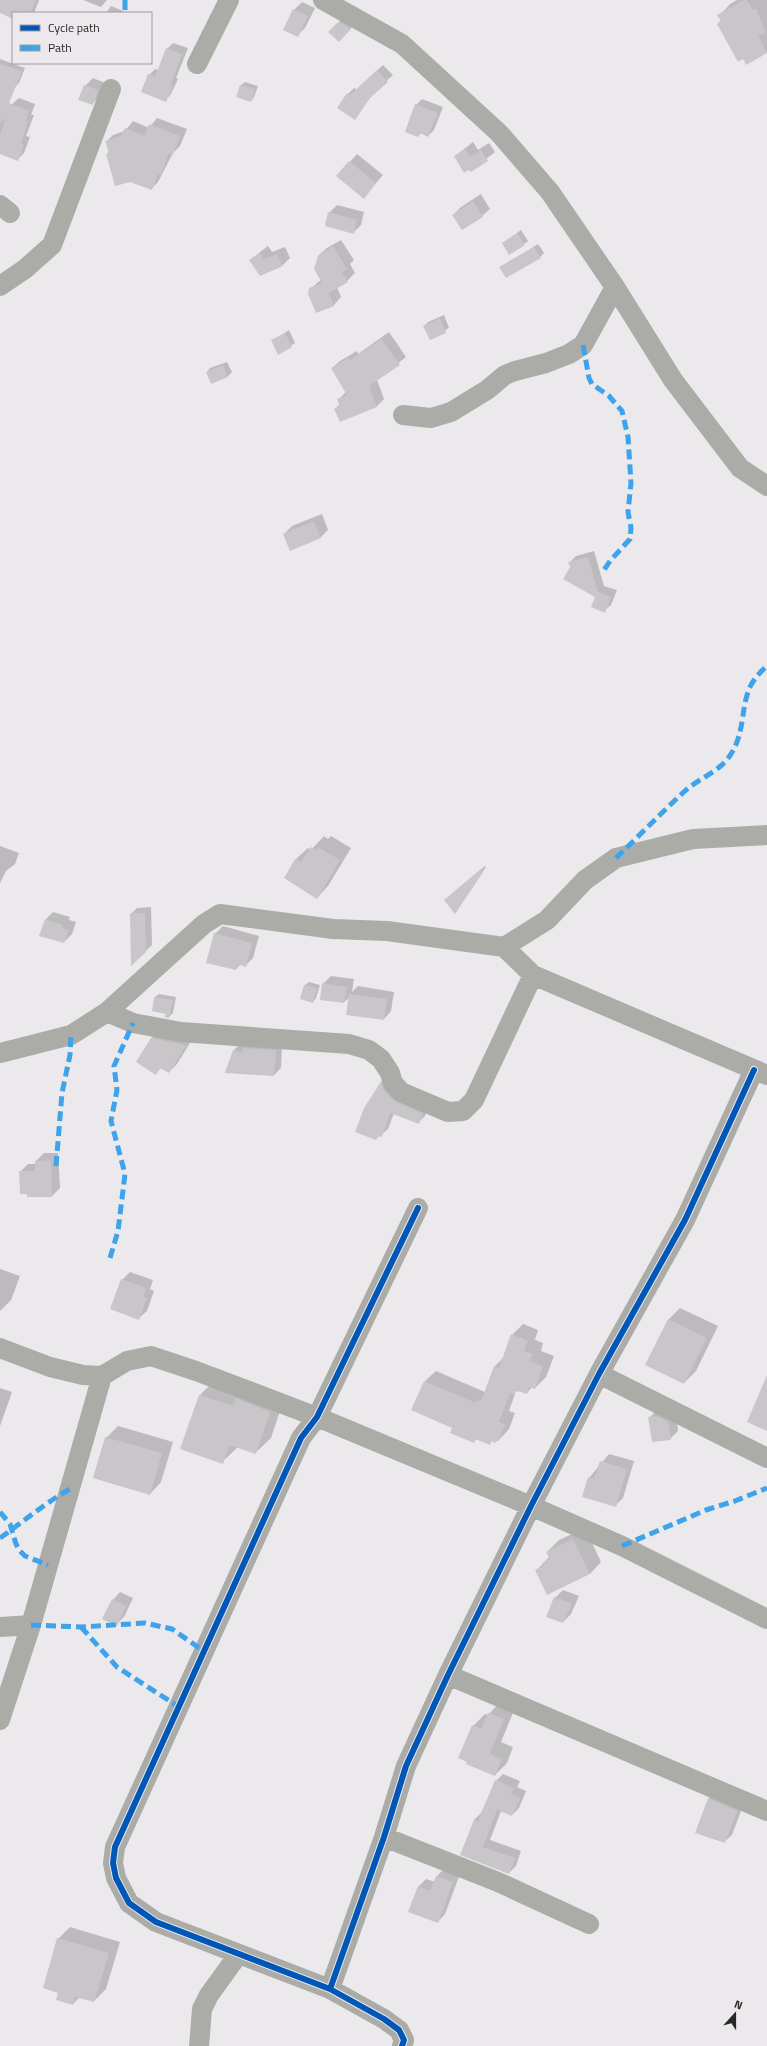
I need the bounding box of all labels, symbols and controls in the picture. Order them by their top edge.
legend [12,12,152,64]
text: Cycle path [48,18,100,37]
text: Path [48,38,72,57]
north arrow [715,1994,755,2034]
text: N [732,1996,745,2013]

